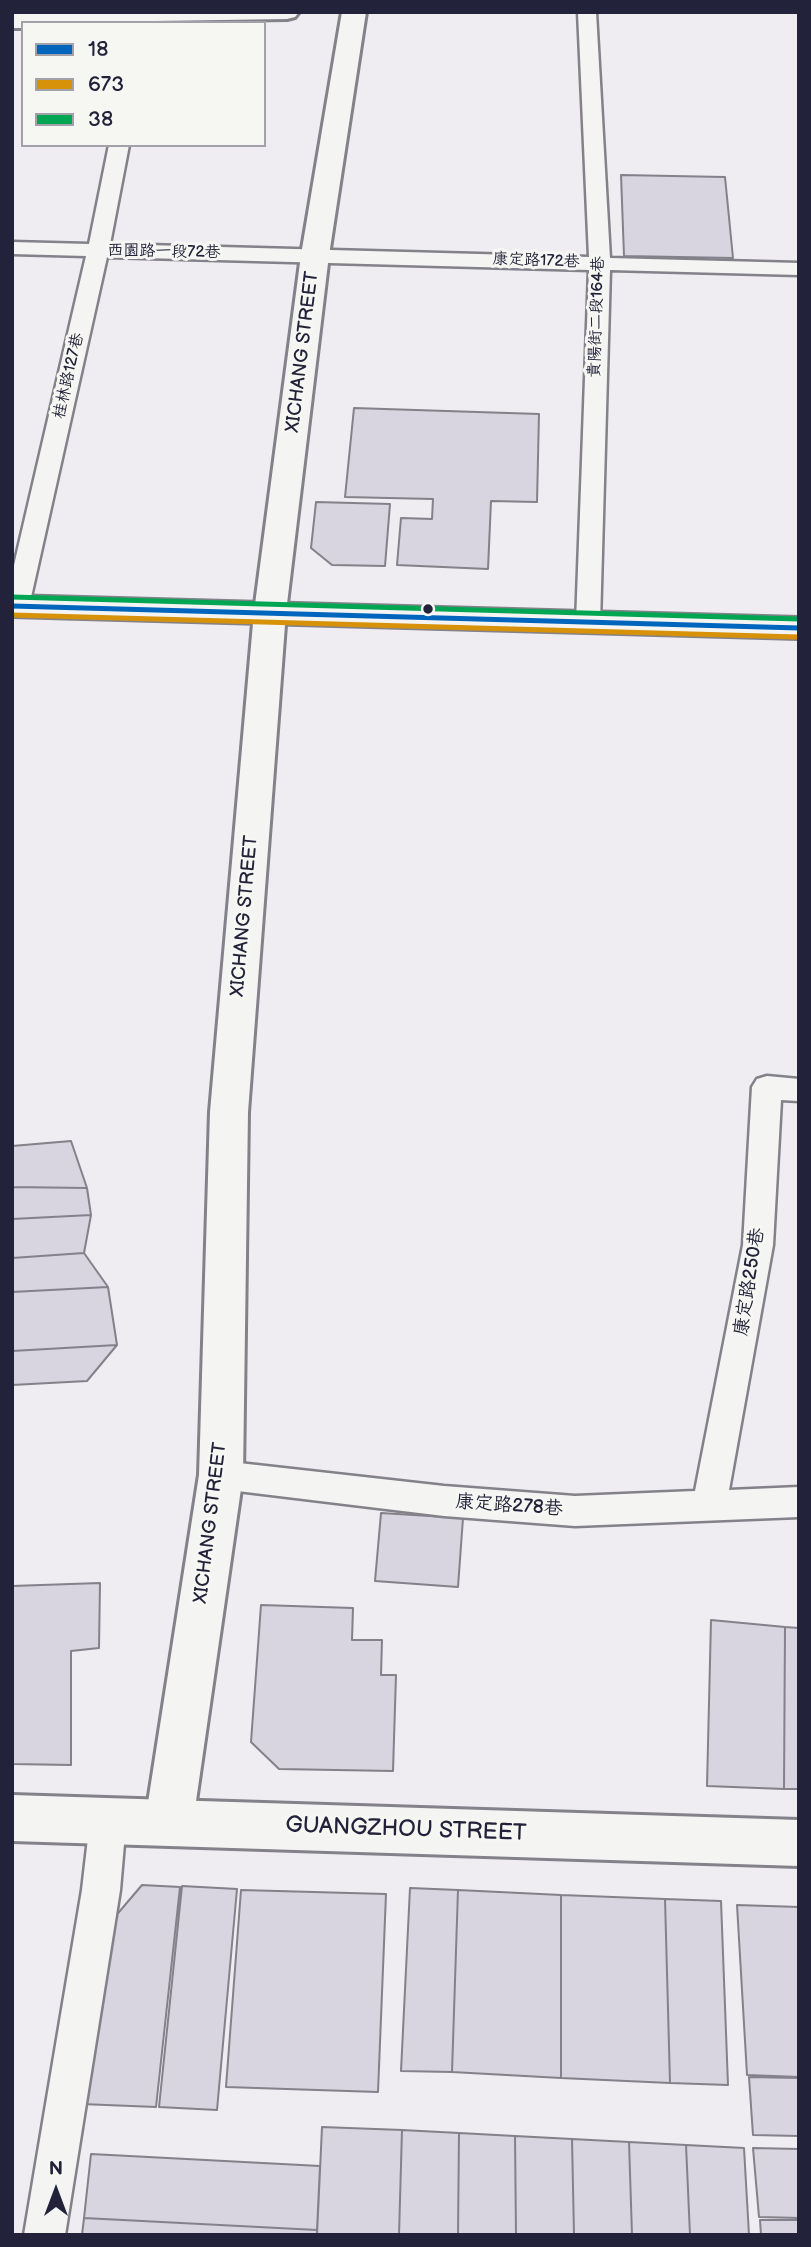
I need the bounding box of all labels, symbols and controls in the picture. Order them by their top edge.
legend [21,21,266,147]
text: 18 [88,37,108,62]
text: 673 [88,72,124,97]
text: 38 [88,107,113,132]
street label: 西園路一段72巷 [107,241,221,263]
street label: 康定路172巷 [492,250,580,272]
street label: 貴陽街二段164巷 [585,256,609,378]
street label: XICHANG STREET [282,270,324,434]
street label: 桂林路127巷 [50,331,88,421]
unlabelled marker [421,602,435,616]
street label: XICHANG STREET [227,834,263,998]
street label: 康定路250巷 [730,1226,770,1338]
street label: XICHANG STREET [190,1441,232,1605]
street label: 康定路278巷 [455,1491,563,1521]
street label: GUANGZHOU STREET [285,1812,527,1848]
north arrow [21,2156,91,2226]
text: N [49,2158,63,2181]

